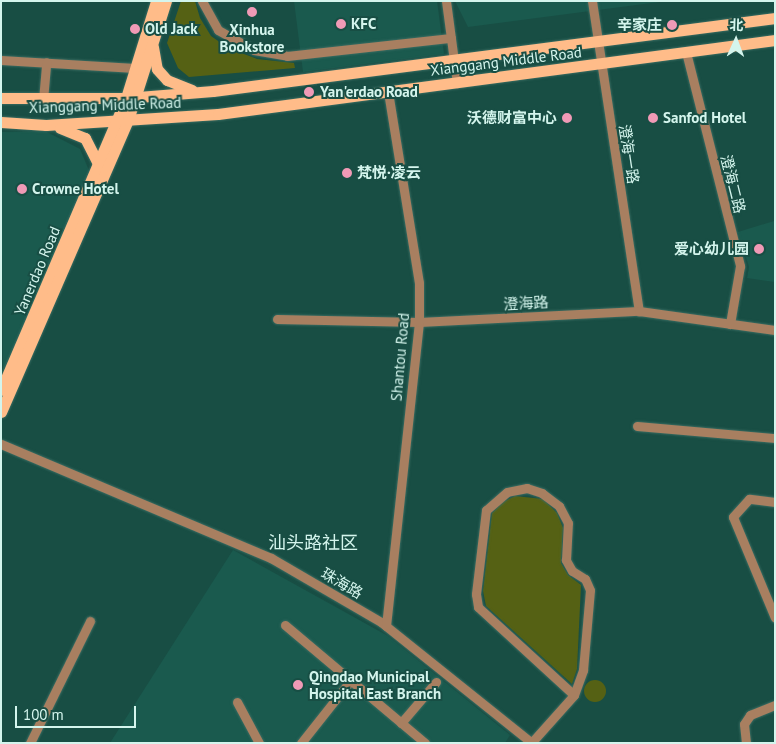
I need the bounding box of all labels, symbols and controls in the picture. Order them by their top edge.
marker: Xinhua Bookstore [246,6,258,18]
place label: KFC [351,15,376,33]
north arrow [711,15,761,65]
place label: 辛家庄 [617,16,662,34]
text: 北 [729,16,744,34]
marker: KFC [335,18,347,30]
marker: 辛家庄 [666,19,678,31]
place label: Old Jack [145,20,198,38]
place label: Xinhua Bookstore [220,20,284,55]
marker: Old Jack [129,23,141,35]
street label: Xianggang Middle Road [429,43,583,79]
place label: Yan'erdao Road [320,83,418,101]
marker: Yan'erdao Road [302,85,316,99]
street label: Xianggang Middle Road [28,93,182,117]
place label: 沃德财富中心 [467,109,557,127]
place label: Sanfod Hotel [663,109,746,127]
marker: 沃德财富中心 [561,112,573,124]
marker: Sanfod Hotel [647,112,659,124]
street label: 澄海一路 [615,123,643,185]
street label: 澄海二路 [717,153,749,215]
place label: 梵悦·凌云 [357,164,421,182]
marker: 梵悦·凌云 [341,167,353,179]
place label: Crowne Hotel [32,180,119,198]
marker: Crowne Hotel [16,183,28,195]
street label: Yanerdao Road [10,224,64,318]
place label: 爱心幼儿园 [674,240,749,258]
marker: 爱心幼儿园 [753,243,765,255]
street label: 澄海路 [503,293,549,313]
street label: Shantou Road [387,312,413,402]
district label: 汕头路社区 [268,532,358,554]
street label: 珠海路 [318,564,366,602]
place label: Qingdao Municipal Hospital East Branch [309,667,441,702]
marker: Qingdao Municipal Hospital East Branch [291,678,305,692]
scale bar [18,696,139,728]
text: 100 m [23,705,64,724]

